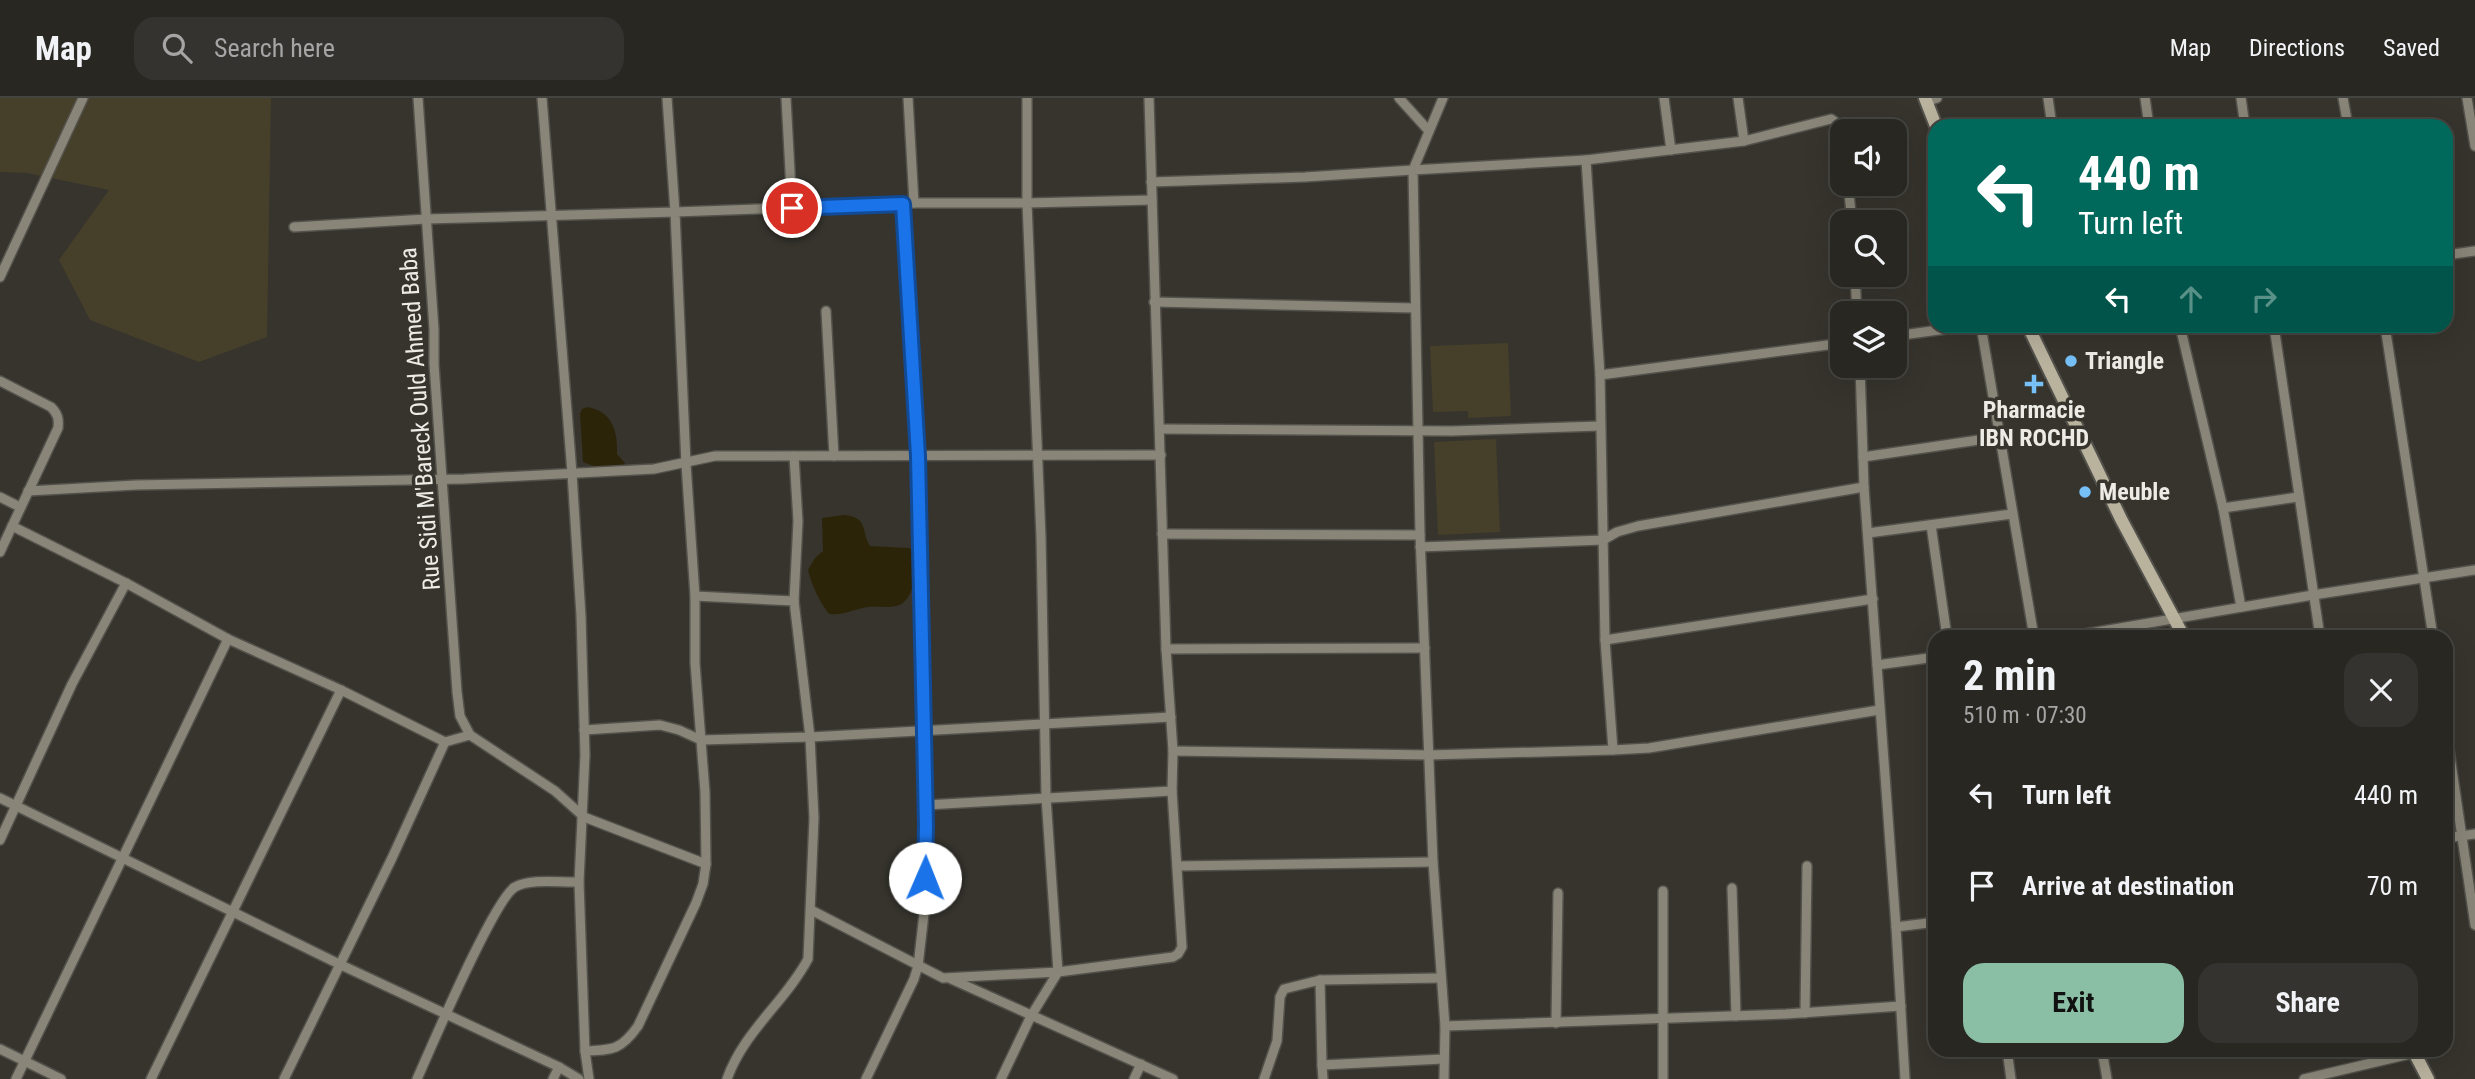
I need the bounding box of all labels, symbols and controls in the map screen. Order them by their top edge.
search box [134,17,624,80]
text: Map [35,29,92,68]
icon: search [158,29,196,67]
text: Search here [214,33,335,63]
text: Map [2170,34,2211,62]
text: Directions [2249,34,2345,62]
text: Saved [2383,34,2440,62]
map controls [1830,119,1907,378]
button: sound [1830,119,1907,196]
text: 440 m [2078,145,2200,202]
icon: left [1963,147,2054,238]
pin [762,178,822,238]
icon: arrive [773,189,811,227]
text: Turn left [2078,204,2183,242]
button: search [1830,210,1907,287]
street label: Rue Sidi M'Bareck Ould Ahmed Baba [394,247,446,591]
icon: left [2099,280,2137,318]
icon: ahead [2172,280,2210,318]
icon: right [2245,280,2283,318]
button: layers [1830,301,1907,378]
place label: Triangle [2085,347,2164,375]
marker: Triangle [2063,353,2079,369]
marker: Pharmacie IBN ROCHD [2026,376,2042,392]
place label: Pharmacie IBN ROCHD [1979,396,2089,452]
place label: Meuble [2099,478,2170,506]
marker: Meuble [2077,484,2093,500]
text: 2 min [1963,651,2056,700]
button: close [2344,653,2418,727]
text: 510 m · 07:30 [1963,702,2087,729]
icon: left [1963,776,2001,814]
text: Turn left [2022,780,2111,810]
text: 440 m [2354,780,2418,810]
position arrow [888,841,962,915]
icon: arrive [1963,867,2001,905]
text: Arrive at destination [2022,871,2234,901]
text: 70 m [2367,871,2418,901]
button: Exit [1963,963,2184,1043]
button: Share [2198,963,2418,1043]

